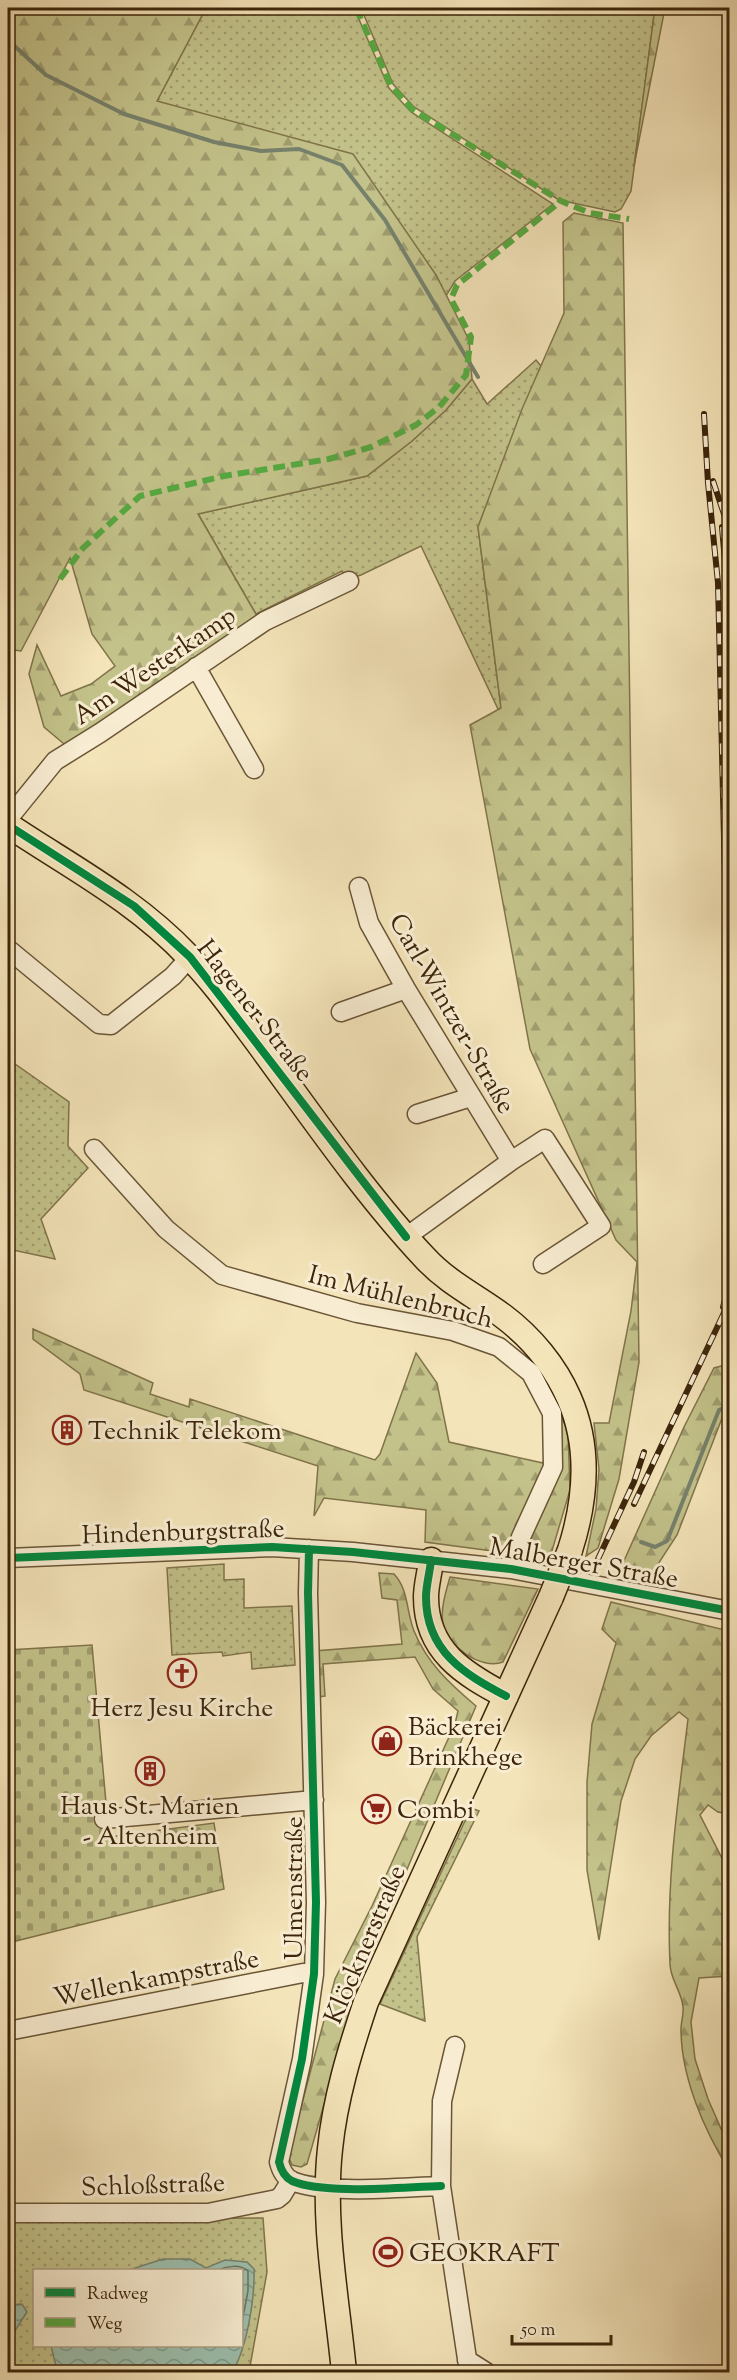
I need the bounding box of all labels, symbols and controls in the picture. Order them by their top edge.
street label: Am Westerkamp [67,599,244,735]
street label: Carl-Wintzer-Straße [378,907,523,1121]
street label: Hagener Straße [187,933,321,1090]
street label: Im Mühlenbruch [304,1258,497,1339]
building icon: Technik Telekom [51,1414,83,1446]
place label: Technik Telekom [88,1414,282,1451]
street label: Hindenburgstraße [81,1511,285,1556]
street label: Malberger Straße [486,1530,681,1599]
church icon: Herz Jesu Kirche [166,1657,198,1689]
place label: Herz Jesu Kirche [91,1691,273,1728]
place label: Bäckerei Brinkhege [408,1710,523,1777]
shop icon: Bäckerei Brinkhege [371,1725,403,1757]
building icon: Haus St. Marien - Altenheim [134,1755,166,1787]
place label: Haus St. Marien - Altenheim [60,1789,240,1856]
supermarket icon: Combi [360,1793,392,1825]
place label: Combi [397,1793,474,1830]
street label: Ulmenstraße [277,1816,314,1960]
street label: Klöcknerstraße [316,1860,416,2030]
street label: Wellenkampstraße [51,1941,262,2018]
street label: Schloßstraße [81,2165,226,2207]
sports icon: GEOKRAFT [372,2236,404,2268]
place label: GEOKRAFT [409,2236,559,2273]
legend [33,2269,243,2347]
text: Radweg [87,2282,148,2308]
scale bar [512,2308,611,2346]
text: Weg [87,2312,123,2338]
text: 50 m [520,2318,556,2344]

